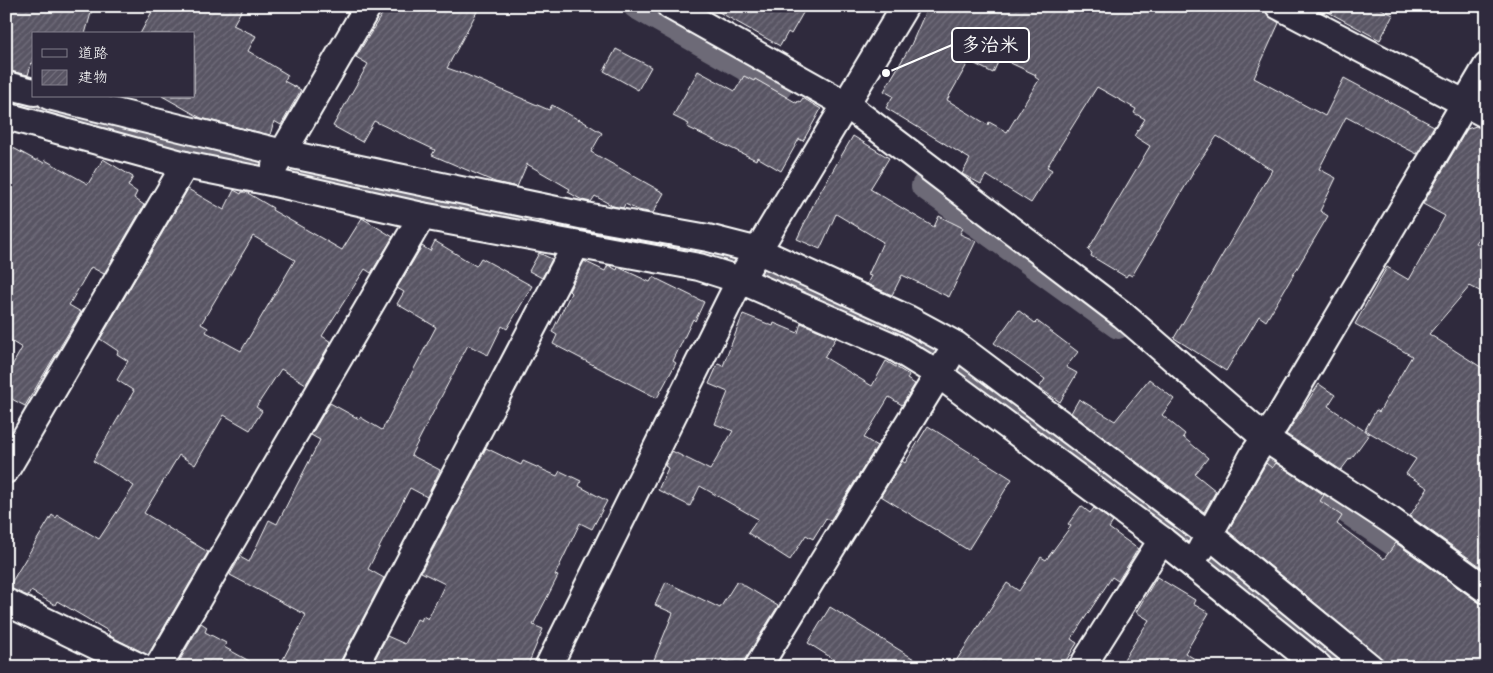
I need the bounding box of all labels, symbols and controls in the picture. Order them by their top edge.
callout: 多治米 [952,28,1029,62]
legend [32,32,195,98]
text: 多治米 [961,35,1019,59]
text: 道路 [78,46,108,64]
text: 建物 [78,70,108,88]

